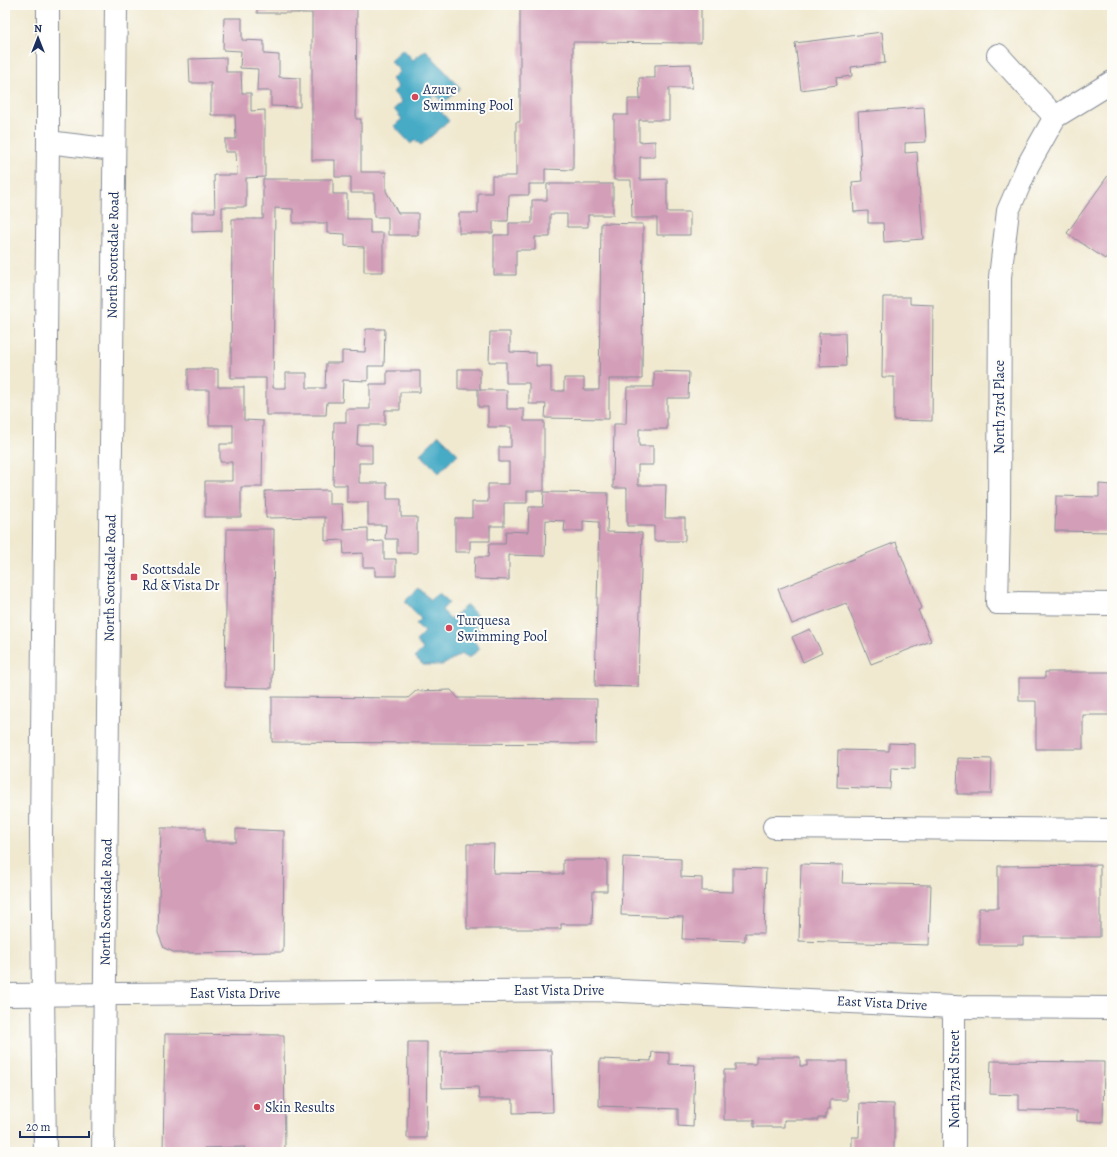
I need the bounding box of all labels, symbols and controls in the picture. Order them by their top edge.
north arrow [18,18,58,58]
text: N [34,21,42,36]
place label: Azure Swimming Pool [422,80,514,115]
marker: Azure Swimming Pool [410,92,420,102]
street label: North Scottsdale Road [102,191,124,319]
street label: North 73rd Place [990,360,1009,454]
street label: North Scottsdale Road [99,514,121,642]
place label: Scottsdale Rd & Vista Dr [142,560,220,595]
marker: Scottsdale Rd & Vista Dr [129,572,139,582]
place label: Turquesa Swimming Pool [457,611,548,646]
marker: Turquesa Swimming Pool [444,623,454,633]
street label: North Scottsdale Road [95,838,117,966]
street label: East Vista Drive [514,981,604,1000]
street label: East Vista Drive [190,984,280,1003]
street label: East Vista Drive [836,991,928,1015]
street label: North 73rd Street [945,1029,964,1128]
place label: Skin Results [265,1098,335,1117]
marker: Skin Results [252,1102,262,1112]
scale bar [20,1113,89,1139]
text: 20 m [26,1119,50,1135]

